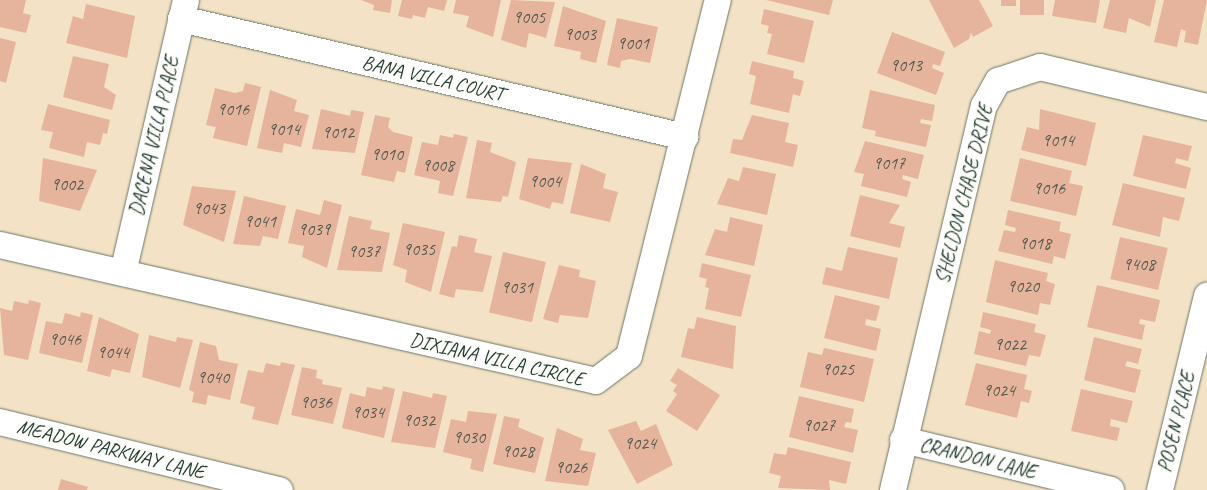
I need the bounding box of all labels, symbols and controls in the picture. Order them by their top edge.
house number: 9005 [513,6,545,28]
house number: 9003 [564,23,596,45]
house number: 9001 [617,32,649,54]
street label: BANA VILLA COURT [361,50,505,106]
street label: DACENA VILLA PLACE [124,54,184,218]
house number: 9013 [890,54,922,76]
house number: 9016 [217,98,249,120]
street label: SHELDON CHASE DRIVE [930,102,998,286]
house number: 9014 [268,118,300,140]
house number: 9012 [322,121,354,143]
house number: 9014 [1042,129,1074,151]
house number: 9010 [371,143,403,165]
house number: 9017 [873,152,905,174]
house number: 9008 [422,154,454,176]
house number: 9004 [529,170,561,192]
house number: 9002 [51,173,83,195]
house number: 9016 [1033,177,1065,199]
house number: 9043 [193,197,225,219]
house number: 9041 [244,210,276,232]
house number: 9039 [298,218,330,240]
house number: 9018 [1019,232,1051,254]
house number: 9035 [403,238,435,260]
house number: 9037 [348,240,380,262]
house number: 9408 [1123,253,1155,275]
house number: 9020 [1007,275,1039,297]
house number: 9031 [501,276,533,298]
street label: DIXIANA VILLA CIRCLE [408,327,586,391]
house number: 9046 [49,328,81,350]
house number: 9022 [994,333,1026,355]
house number: 9044 [97,341,129,363]
house number: 9025 [822,358,854,380]
house number: 9040 [197,366,229,388]
street label: POSEN PLACE [1152,369,1200,475]
house number: 9024 [983,379,1015,401]
house number: 9036 [300,391,332,413]
house number: 9034 [352,401,384,423]
house number: 9032 [403,409,435,431]
street label: MEADOW PARKWAY LANE [15,414,207,484]
house number: 9027 [803,414,835,436]
house number: 9030 [453,426,485,448]
house number: 9024 [624,432,656,454]
street label: CRANDON LANE [918,432,1038,484]
house number: 9028 [502,440,534,462]
house number: 9026 [555,456,587,478]

